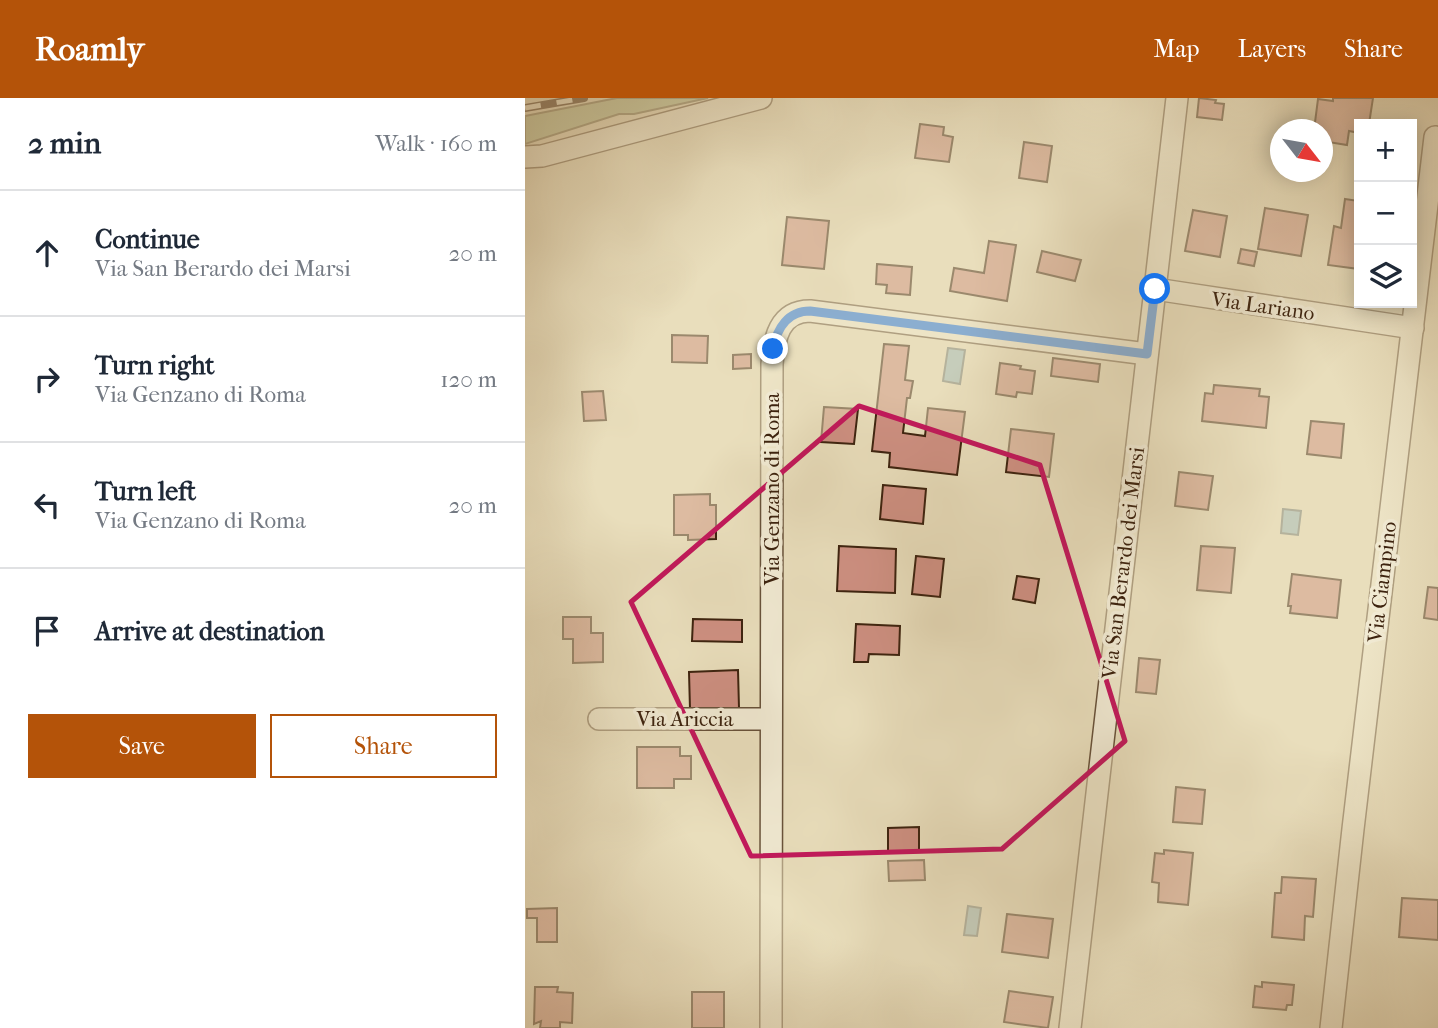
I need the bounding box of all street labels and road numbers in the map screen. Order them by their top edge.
street label: Via Lariano [1209,287,1316,325]
street label: Via Genzano di Roma [760,392,784,586]
street label: Via San Berardo dei Marsi [1097,446,1149,681]
street label: Via Ciampino [1363,520,1401,645]
street label: Via Ariccia [635,707,734,731]

